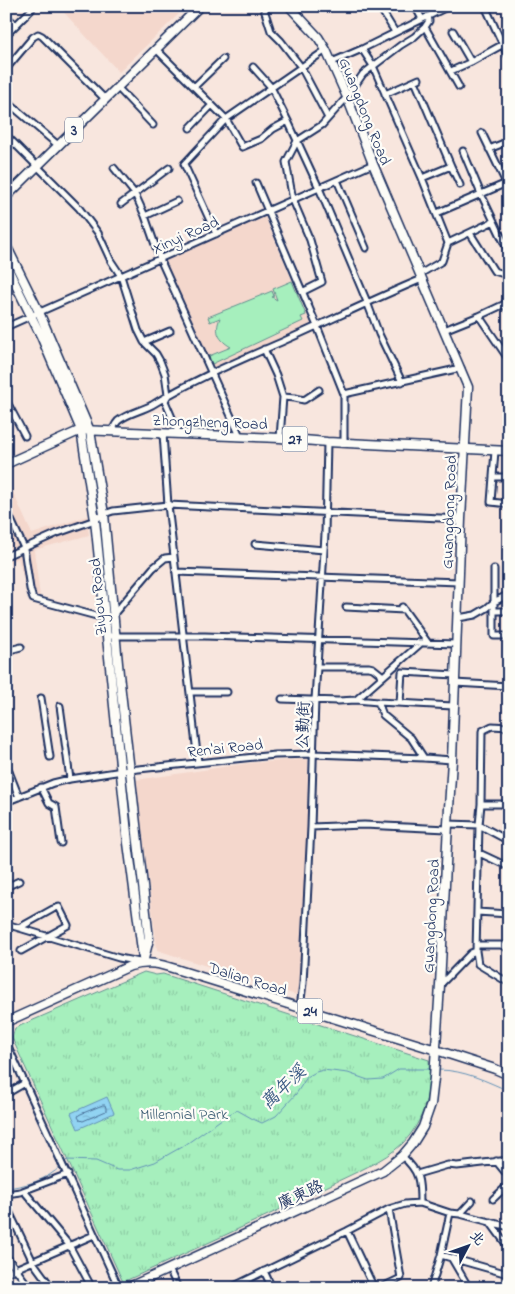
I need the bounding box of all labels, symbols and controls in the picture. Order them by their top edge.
street label: Guangdong Road [332,54,397,169]
road number: 3 [65,118,83,142]
street label: Xinyi Road [149,211,223,261]
street label: Zhongzheng Road [152,409,268,437]
road number: 27 [282,426,308,452]
street label: Guangdong Road [436,455,464,569]
street label: Ziyou Road [84,557,114,637]
street label: 公勤街 [291,701,317,749]
street label: Ren'ai Road [186,733,264,765]
street label: Guangdong Road [417,859,447,974]
street label: Dalian Road [204,956,290,1003]
road number: 24 [298,998,322,1024]
water label: 萬年溪 [256,1060,314,1117]
park label: Millennial Park [140,1103,229,1127]
street label: 廣東路 [274,1175,328,1217]
north arrow [442,1222,492,1272]
text: 北 [464,1226,489,1251]

